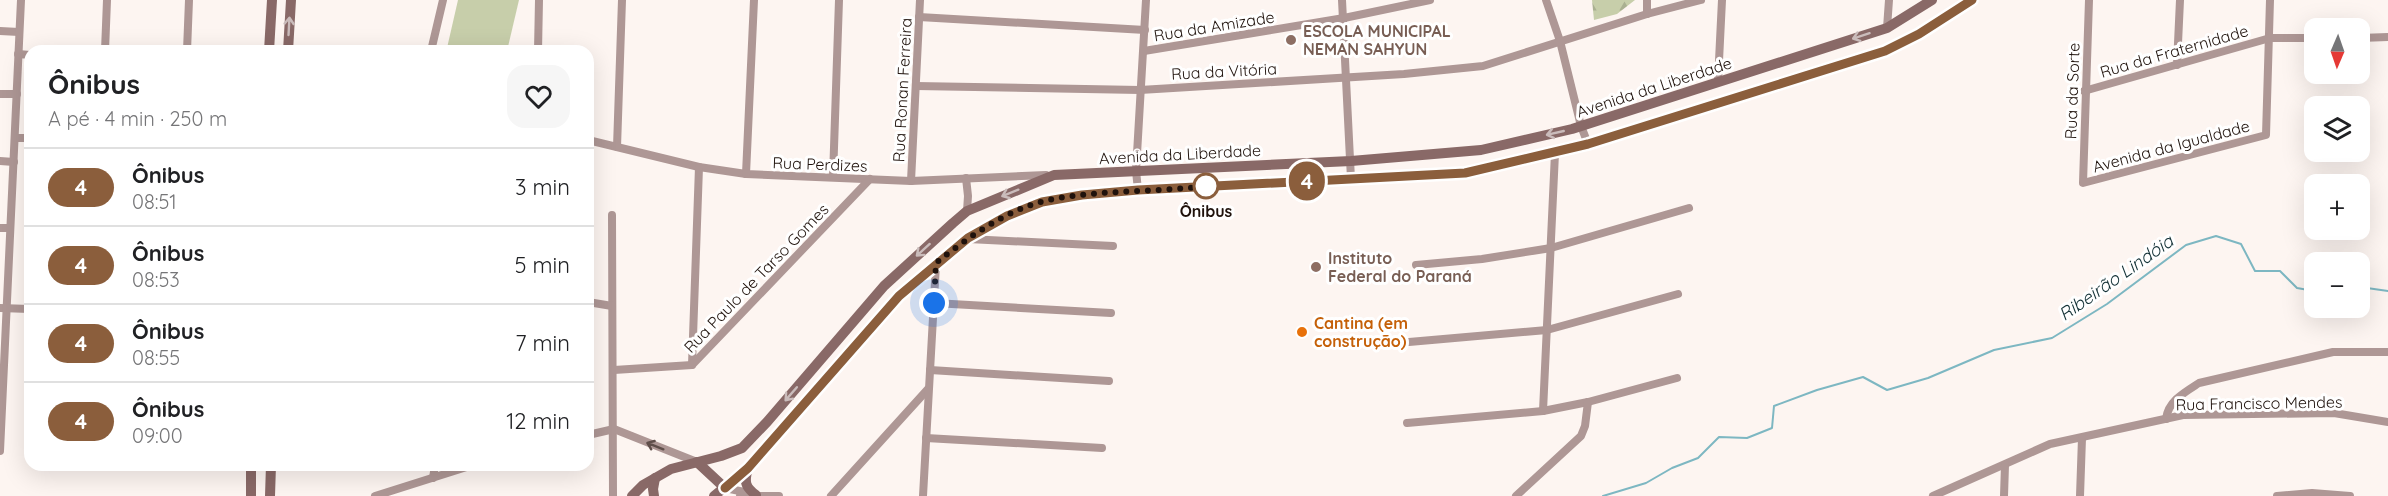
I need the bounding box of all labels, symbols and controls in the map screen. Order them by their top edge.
street label: Rua da Amizade [1152,7,1276,45]
one-way arrow [284,16,295,36]
street label: Rua Ronan Ferreira [888,17,916,163]
north arrow [2304,18,2370,84]
map controls [2304,18,2370,318]
street label: Rua da Fraternidade [2098,20,2250,82]
place label: ESCOLA MUNICIPAL NEMAN SAHYUN [1303,21,1451,59]
one-way arrow [1852,31,1871,42]
marker: ESCOLA MUNICIPAL NEMAN SAHYUN [1284,33,1298,47]
street label: Rua da Sorte [2060,42,2084,140]
street label: Avenida da Liberdade [1574,52,1734,122]
street label: Rua da Vitória [1171,58,1277,84]
button: heart [507,65,570,128]
text: Ônibus [48,66,140,101]
button: layers [2304,96,2370,162]
text: A pé · 4 min · 250 m [48,106,227,131]
street label: Avenida da Igualdade [2090,115,2252,177]
one-way arrow [1546,128,1566,139]
street label: Avenida da Liberdade [1099,140,1261,168]
street label: Rua Perdizes [772,152,868,176]
text: Ônibus [132,161,204,189]
line badge: 4 [1288,162,1326,201]
text: 4 [1301,168,1313,194]
text: 3 min [515,173,570,201]
marker: Ônibus [1193,173,1219,199]
text: 4 [75,174,87,200]
button: + [2304,174,2370,240]
one-way arrow [1001,188,1020,199]
text: 08:51 [132,189,177,214]
street label: Rua Paulo de Tarso Gomes [679,199,833,357]
place label: Ônibus [1180,201,1233,221]
water label: Ribeirão Lindóia [2054,229,2178,326]
text: Ônibus [132,239,204,267]
one-way arrow [916,243,931,257]
place label: Instituto Federal do Paraná [1328,248,1472,286]
text: 5 min [515,251,570,279]
text: 4 [75,252,87,278]
button: − [2304,252,2370,318]
marker: Instituto Federal do Paraná [1309,260,1323,274]
text: 08:53 [132,267,180,292]
your location [919,288,949,318]
place label: Cantina (em construção) [1314,313,1408,351]
text: Ônibus [132,317,204,345]
marker: Cantina (em construção) [1295,325,1309,339]
text: 7 min [515,329,570,357]
text: 4 [75,330,87,356]
text: 08:55 [132,345,180,370]
one-way arrow [784,386,798,401]
street label: Rua Francisco Mendes [2175,392,2343,414]
text: Ônibus [132,395,204,423]
text: 12 min [506,407,570,435]
text: 4 [75,408,87,434]
text: 09:00 [132,423,183,448]
one-way arrow [646,440,665,451]

